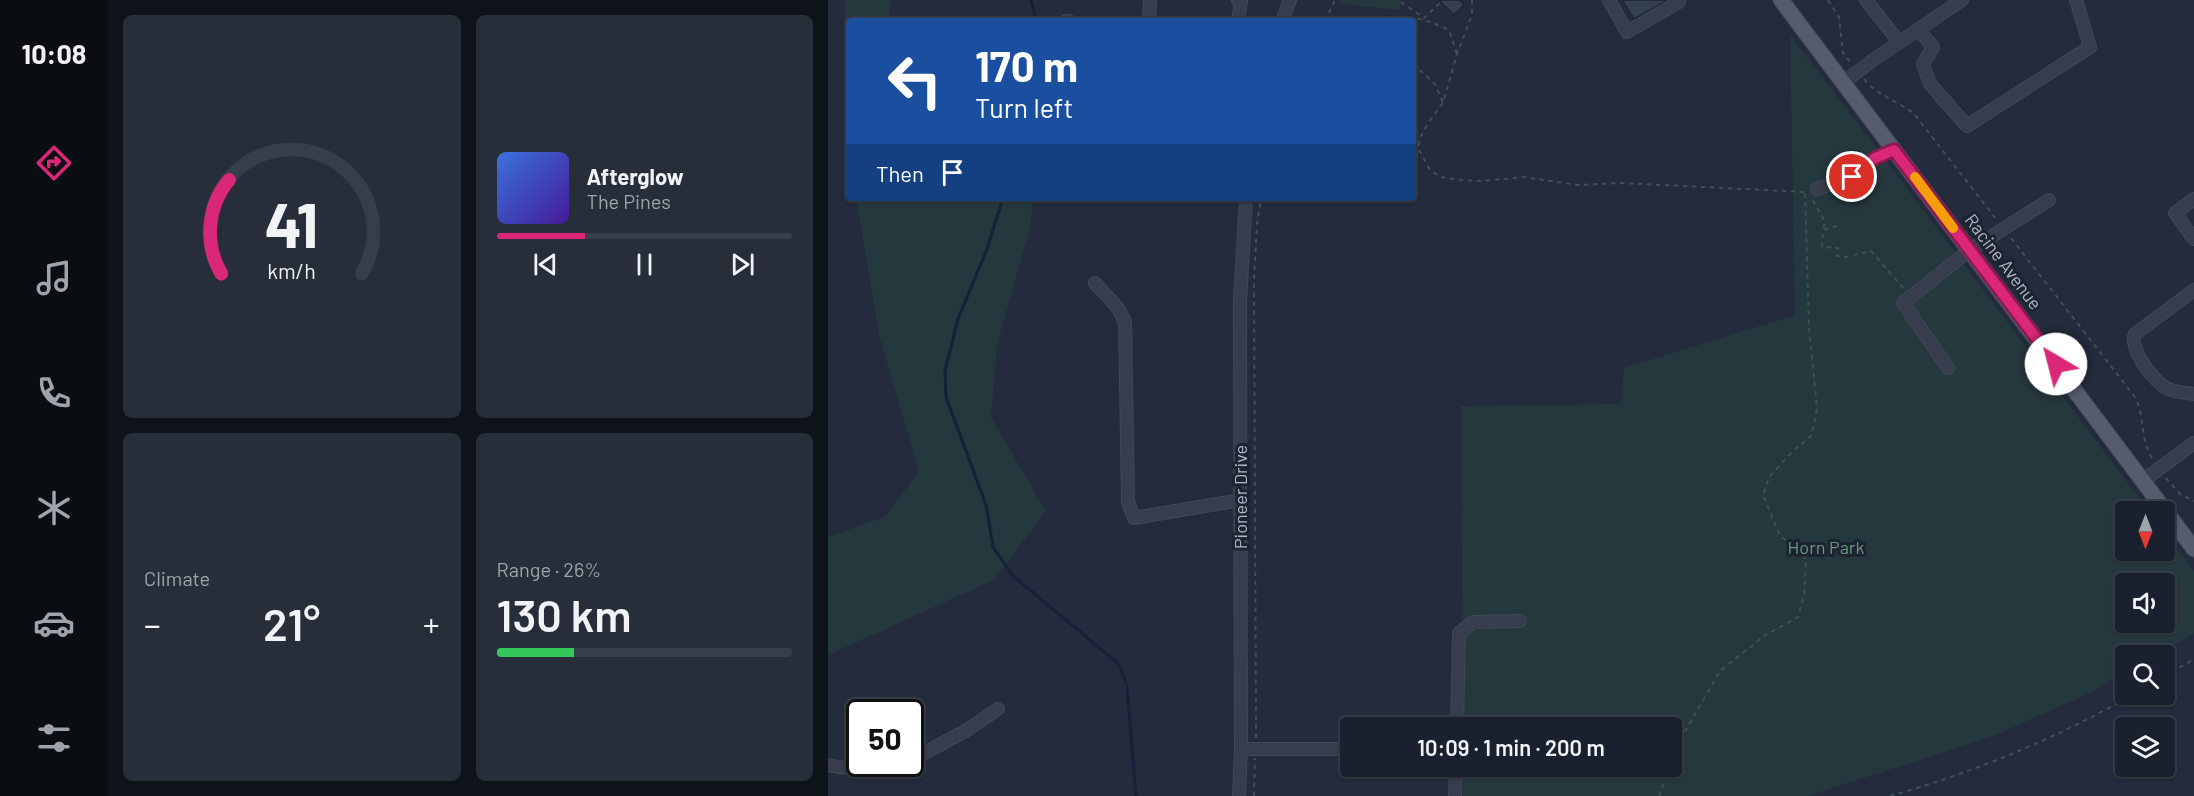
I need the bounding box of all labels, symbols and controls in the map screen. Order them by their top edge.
text: 10:08 [22,37,86,69]
text: 170 m [975,40,1078,90]
icon: left [876,42,954,120]
text: Turn left [975,91,1073,123]
icon: directions [33,142,75,184]
pin [1826,151,1877,202]
icon: arrive [936,156,969,189]
text: Then [876,160,924,186]
icon: arrive [1835,160,1868,193]
text: Afterglow [587,163,684,189]
text: 41 [265,186,319,260]
text: The Pines [587,189,671,213]
street label: Racine Avenue [1961,209,2047,314]
icon: previous [529,248,562,281]
icon: pause [628,248,661,281]
icon: next [726,248,759,281]
icon: music [33,257,75,299]
text: km/h [267,258,316,283]
position arrow [2024,332,2088,396]
icon: phone [33,372,75,414]
street label: Pioneer Drive [1229,445,1251,549]
icon: climate [33,487,75,529]
north arrow [2115,501,2175,561]
map controls [2115,501,2175,777]
park label: Horn Park [1788,536,1864,558]
text: Range · 26% [497,557,601,581]
text: Climate [144,566,210,590]
button: sound [2115,573,2175,633]
text: 130 km [497,587,632,641]
text: 21° [263,596,320,650]
icon: car [33,602,75,644]
text: − [144,604,161,644]
text: + [423,604,439,644]
button: search [2115,645,2175,705]
speed limit sign: 50 [846,699,924,777]
icon: filters [33,717,75,759]
button: layers [2115,717,2175,777]
text: 10:09 · 1 min · 200 m [1417,734,1605,760]

